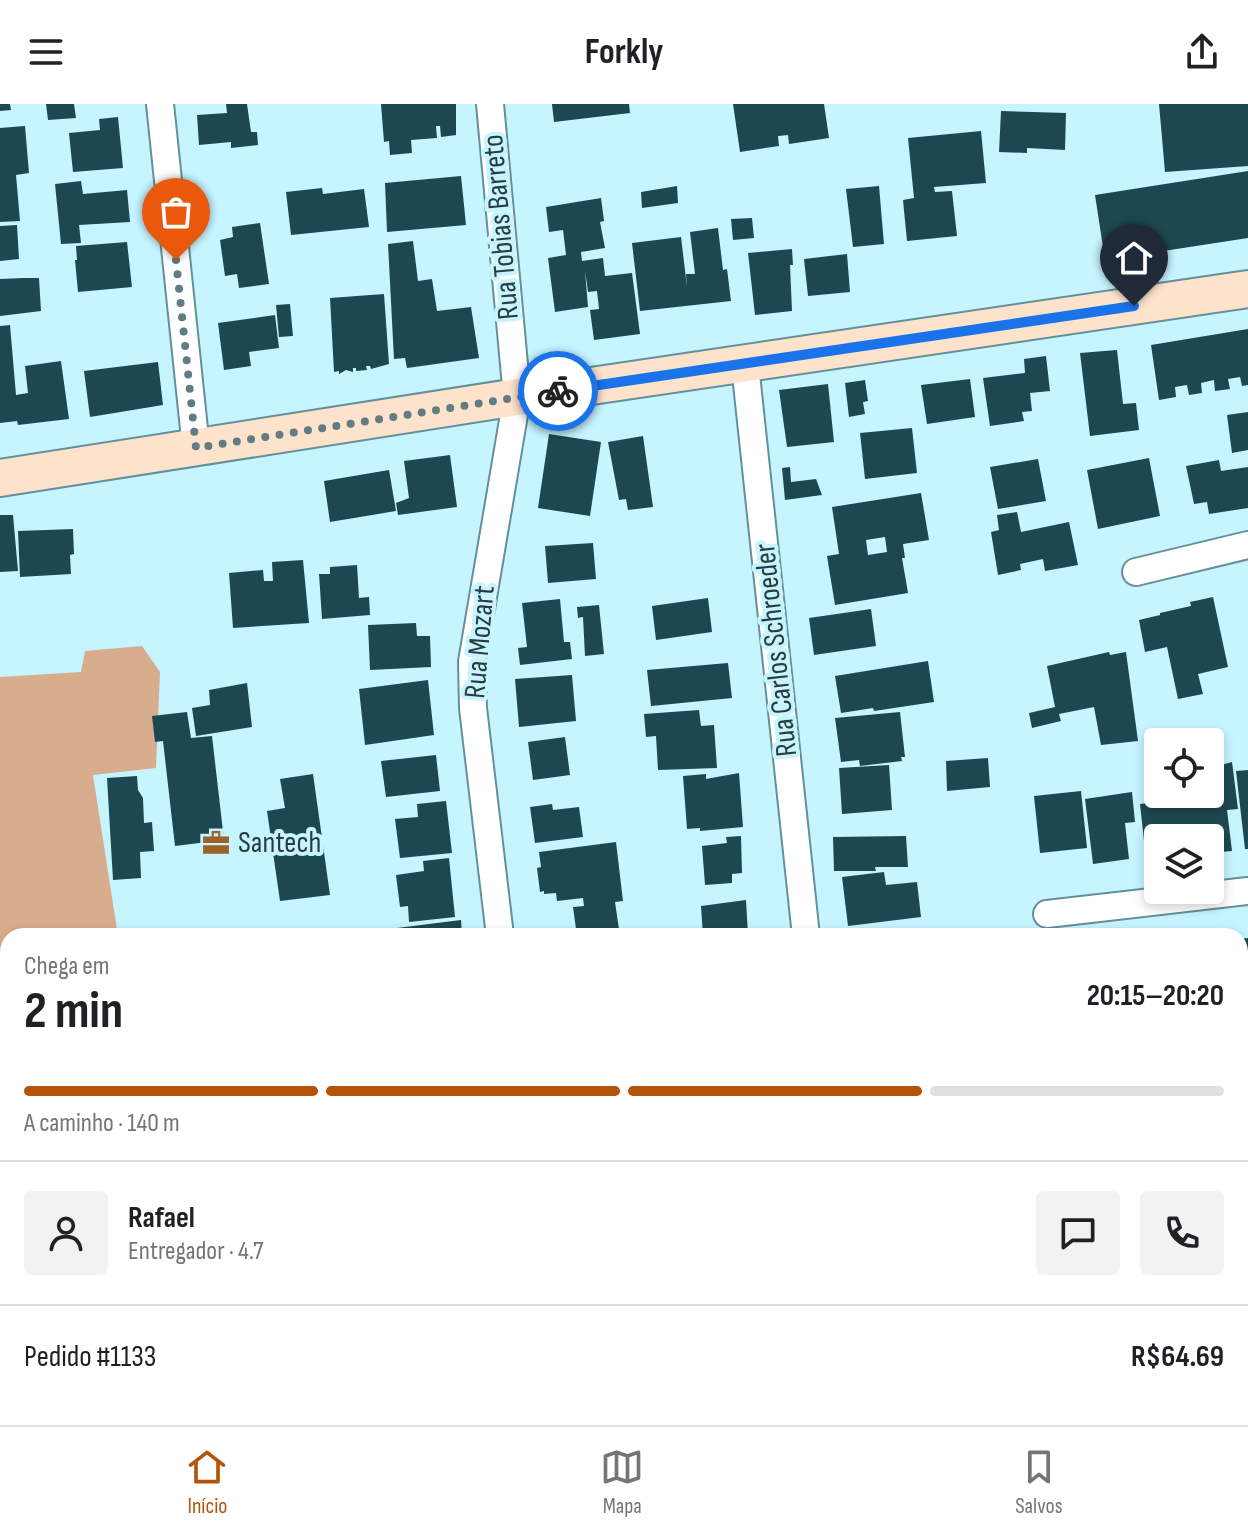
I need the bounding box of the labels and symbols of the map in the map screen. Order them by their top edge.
street label: Rua Tobias Barreto [475,133,527,321]
pin [142,178,210,260]
pin [1100,224,1168,306]
courier [518,351,598,431]
street label: Rua Carlos Schroeder [747,541,805,758]
street label: Rua Mozart [457,584,503,700]
place label: Santech [238,825,321,861]
office icon: Santech [201,828,231,858]

